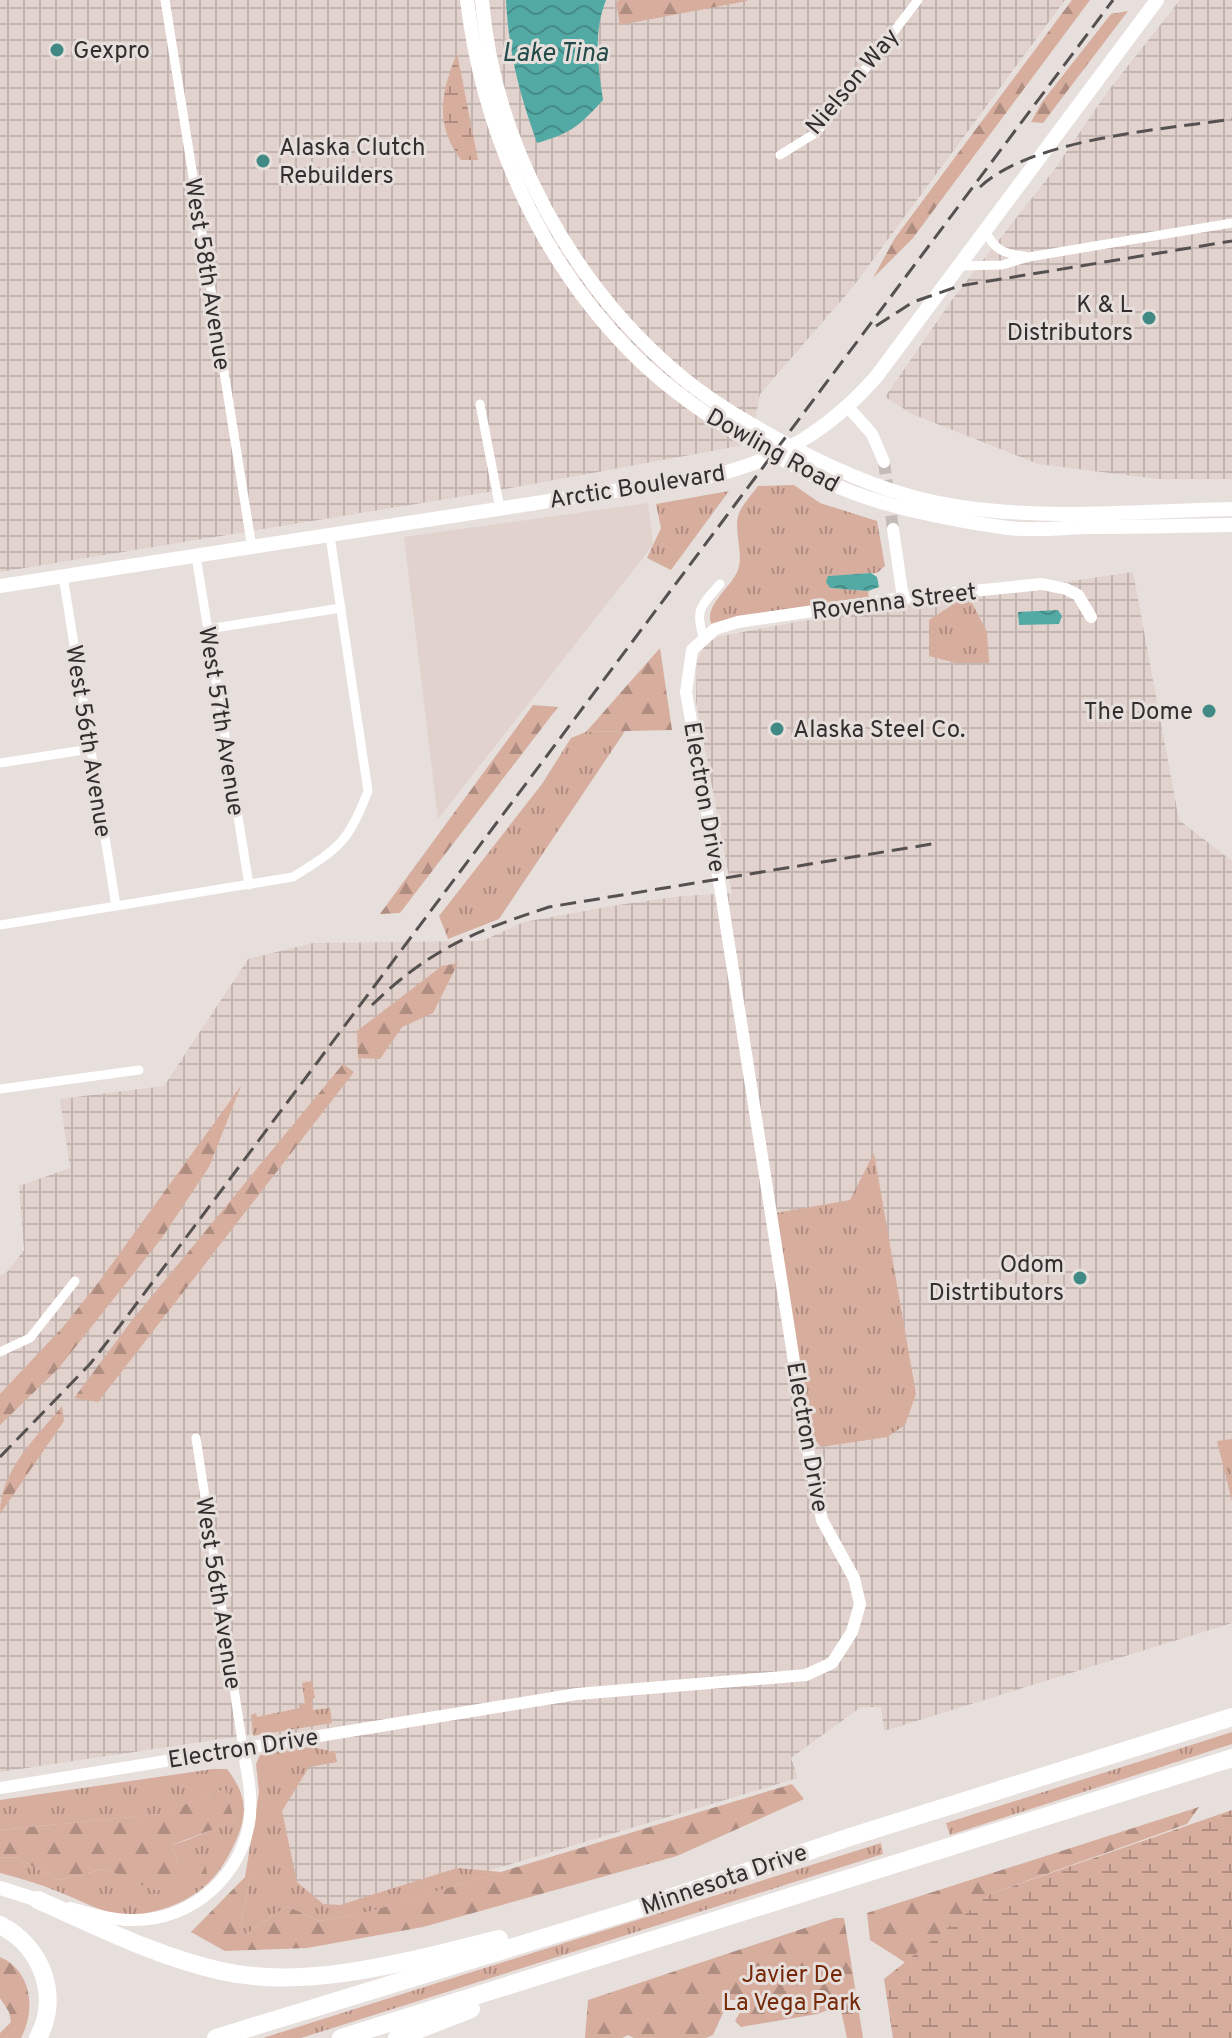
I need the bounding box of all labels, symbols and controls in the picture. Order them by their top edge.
street label: Nielson Way [800,23,907,142]
place label: Gexpro [73,37,150,67]
water label: Lake Tina [502,38,609,71]
marker: Gexpro [48,41,66,59]
place label: Alaska Clutch Rebuilders [279,134,426,192]
marker: Alaska Clutch Rebuilders [254,152,272,170]
street label: West 58th Avenue [176,176,236,373]
place label: K & L Distributors [1007,291,1133,349]
marker: K & L Distributors [1140,309,1158,327]
street label: Dowling Road [700,403,844,501]
street label: Arctic Boulevard [547,459,727,517]
street label: Rovenna Street [810,578,978,628]
street label: West 57th Avenue [190,624,250,818]
street label: West 56th Avenue [57,643,117,840]
place label: The Dome [1084,698,1193,728]
marker: The Dome [1200,702,1218,720]
place label: Alaska Steel Co. [793,716,965,746]
street label: Electron Drive [675,720,731,875]
marker: Alaska Steel Co. [768,720,786,738]
place label: Odom Distrtibutors [929,1251,1064,1309]
marker: Odom Distrtibutors [1071,1269,1089,1287]
street label: Electron Drive [778,1360,834,1515]
street label: West 56th Avenue [187,1495,247,1692]
street label: Electron Drive [166,1723,321,1777]
street label: Minnesota Drive [638,1838,812,1923]
park label: Javier De La Vega Park [723,1961,861,2019]

